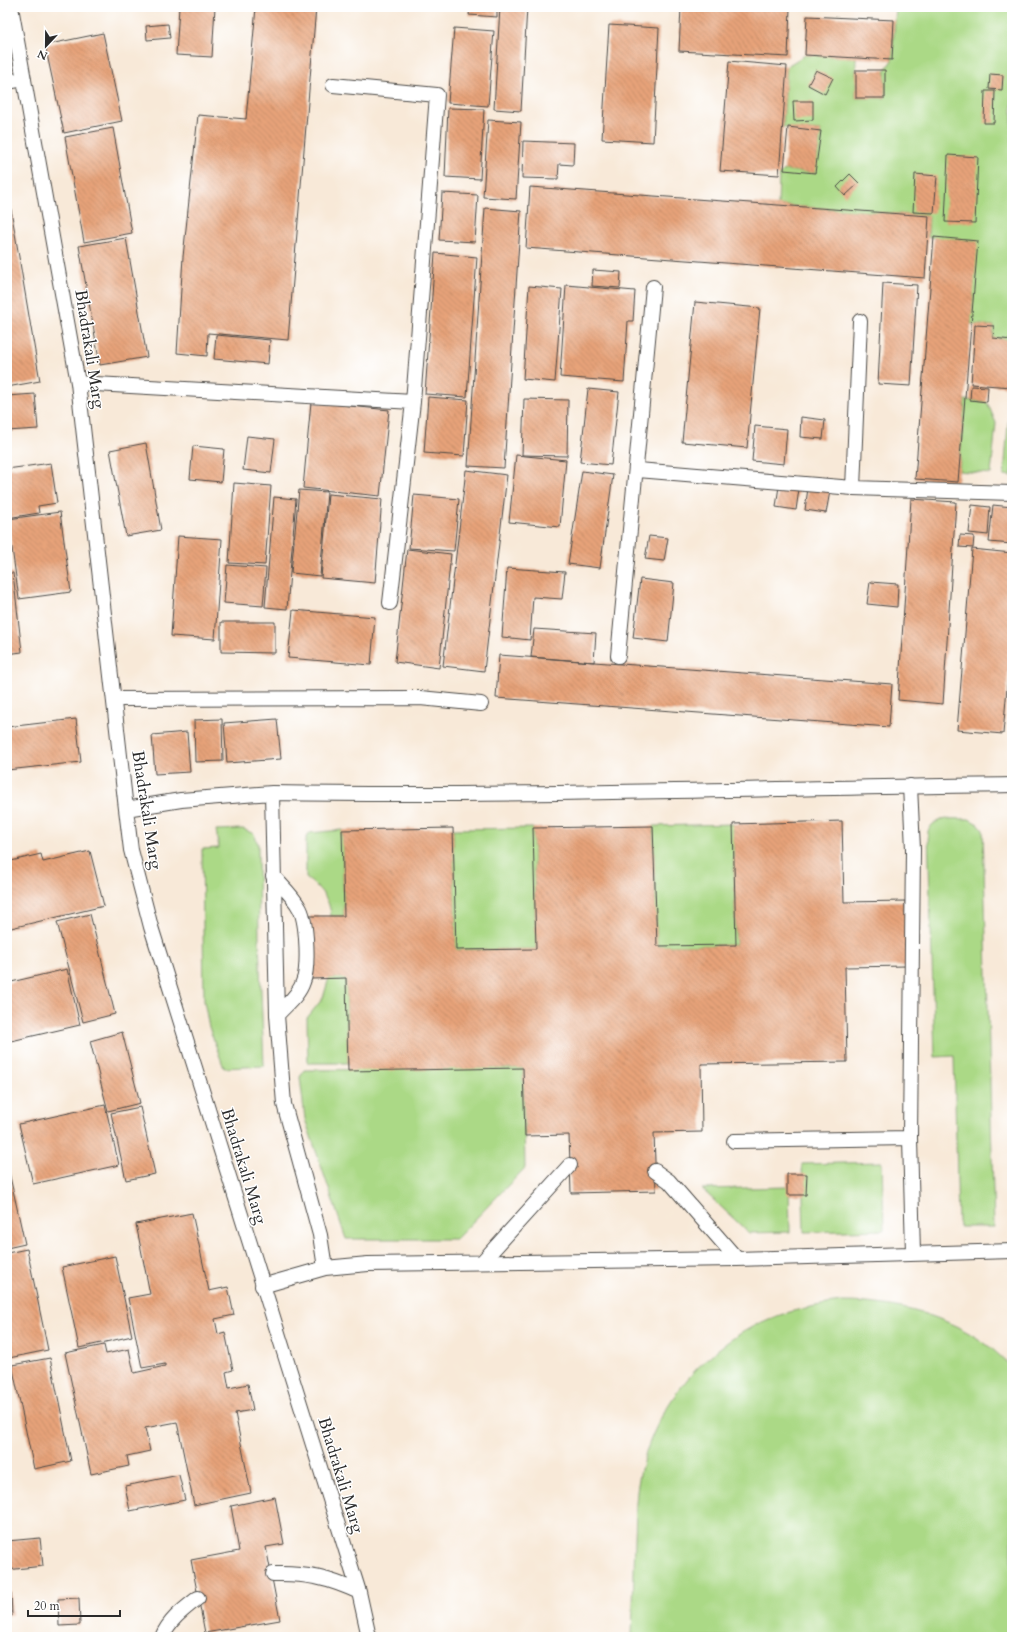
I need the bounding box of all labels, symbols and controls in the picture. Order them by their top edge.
north arrow [26,26,66,66]
text: N [35,46,50,64]
street label: Bhadrakali Marg [69,288,111,411]
street label: Bhadrakali Marg [126,749,168,872]
street label: Bhadrakali Marg [215,1105,273,1227]
street label: Bhadrakali Marg [312,1414,370,1536]
scale bar [28,1592,120,1618]
text: 20 m [34,1598,61,1614]

